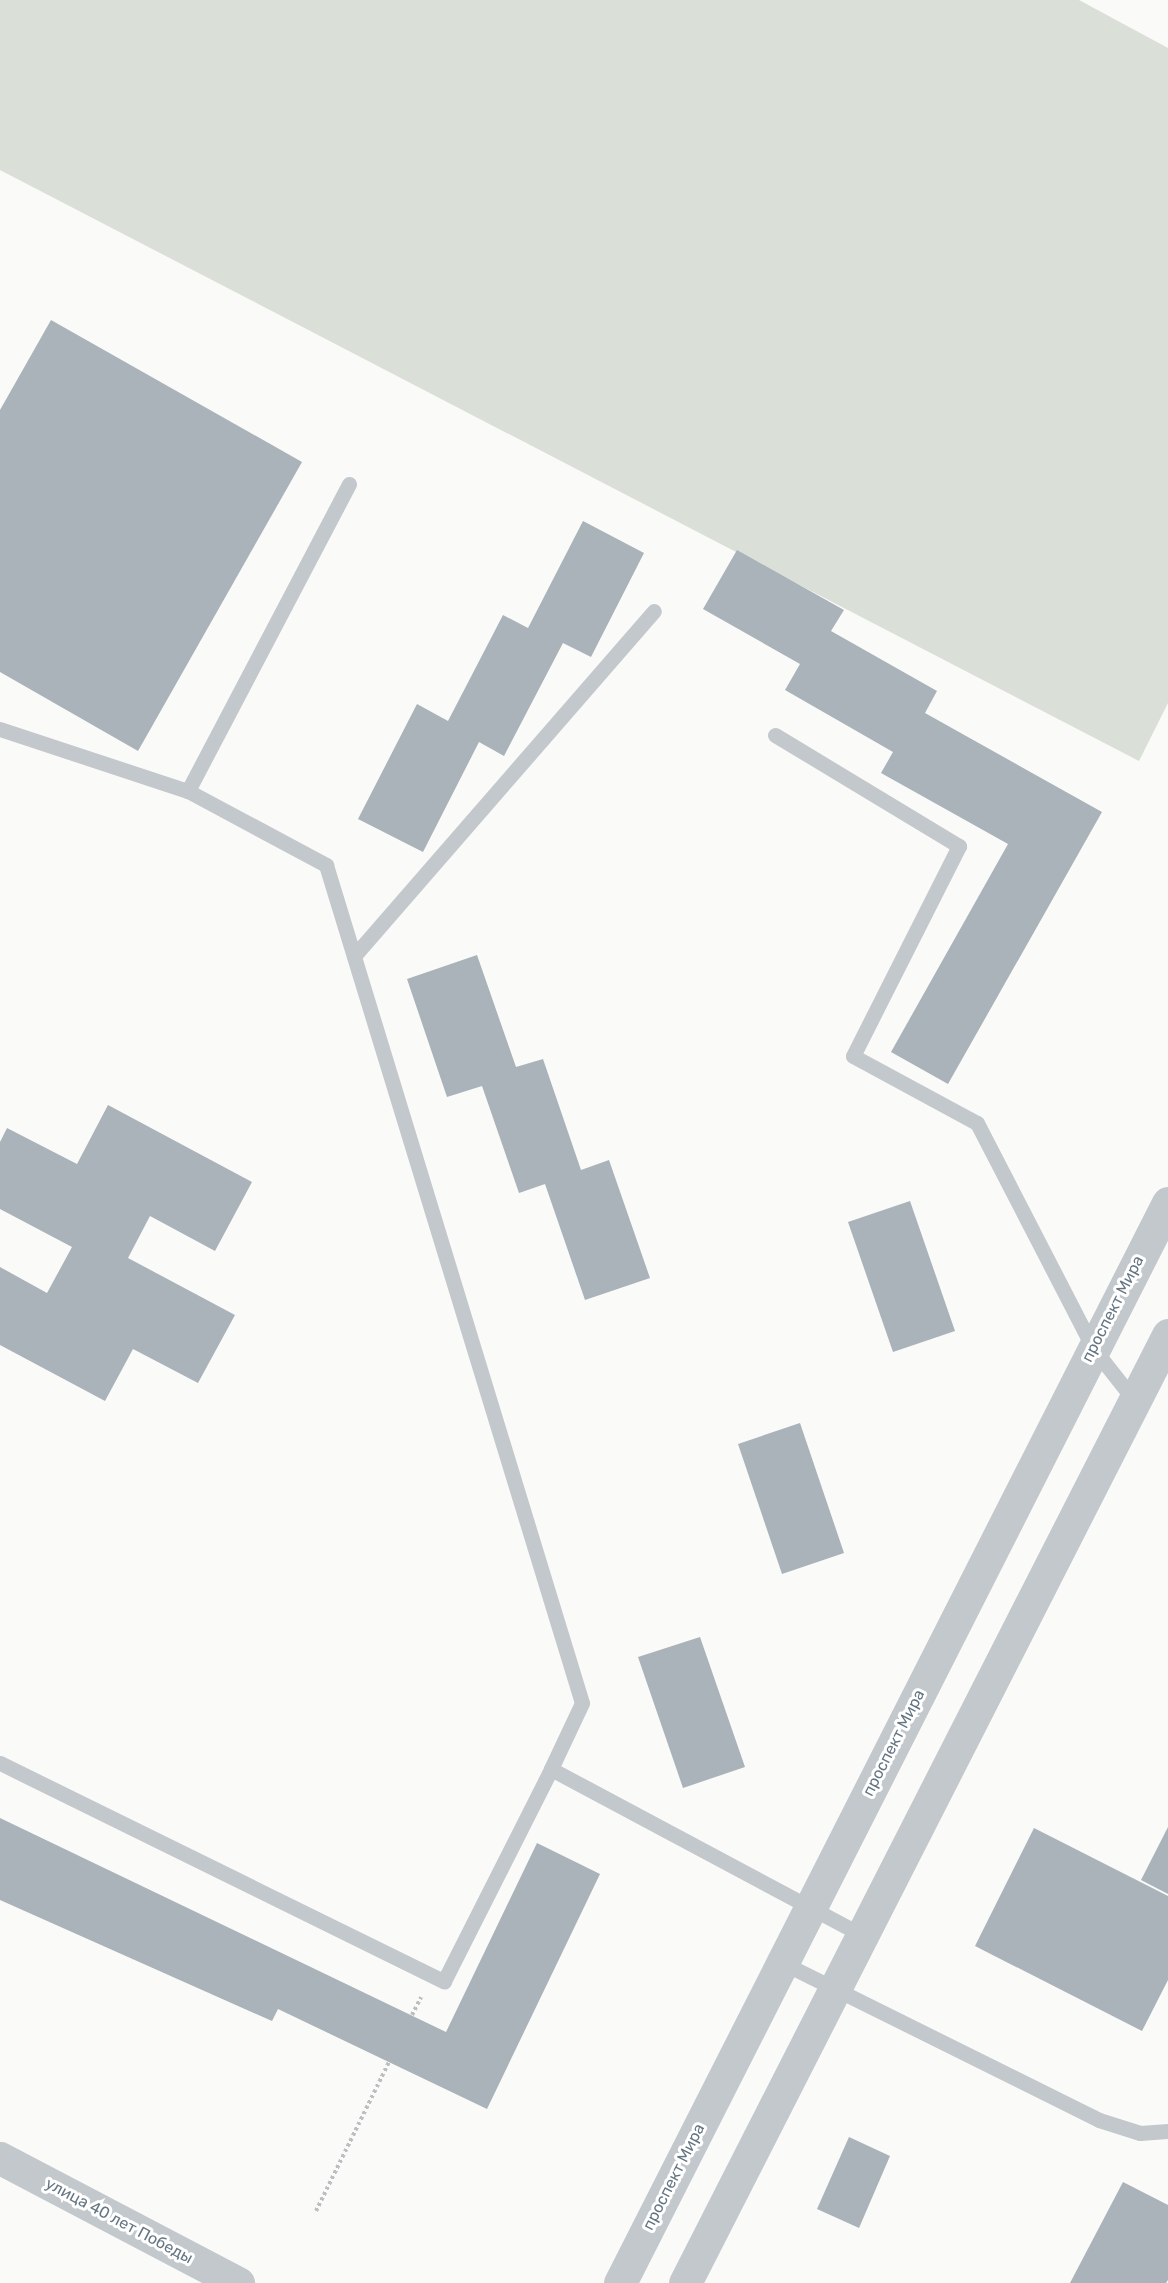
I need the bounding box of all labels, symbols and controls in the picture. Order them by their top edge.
street label: проспект Мира [1078,1253,1148,1365]
street label: проспект Мира [859,1687,929,1799]
street label: проспект Мира [639,2121,709,2233]
street label: улица 40 лет Победы [42,2174,196,2268]

